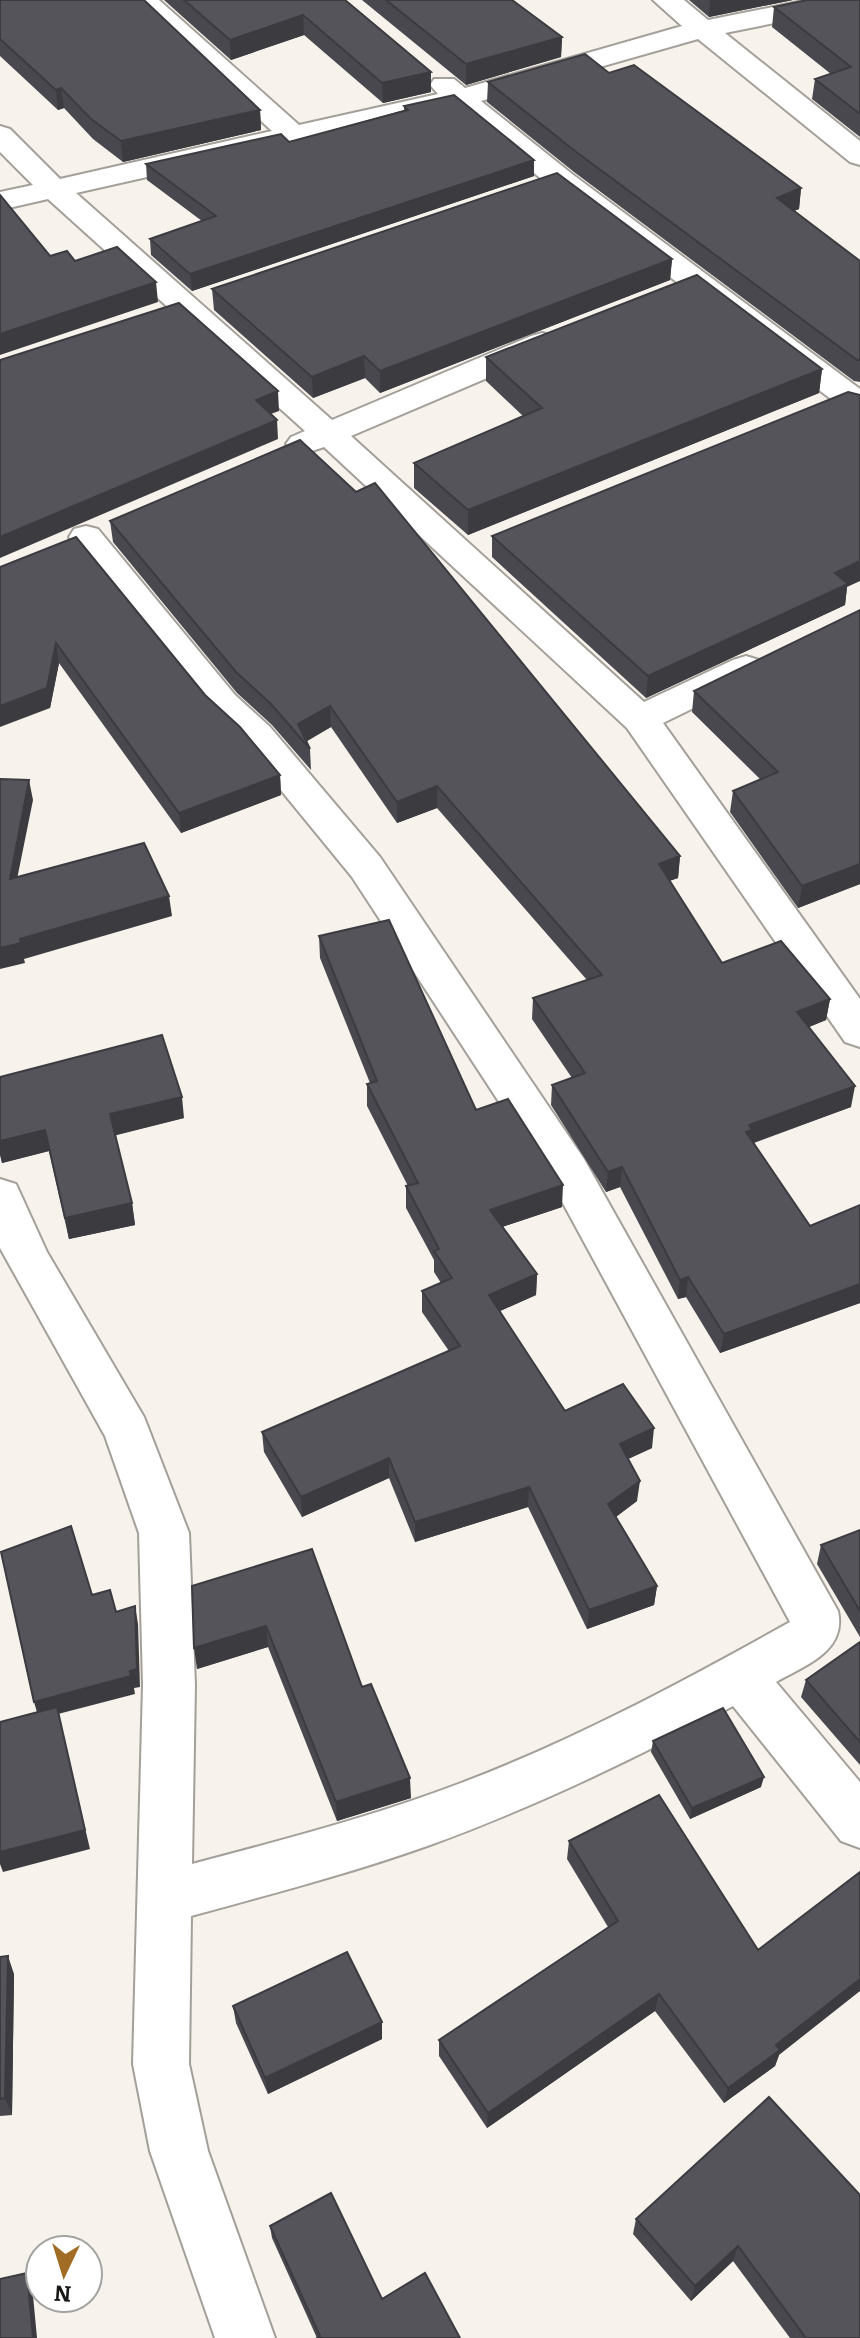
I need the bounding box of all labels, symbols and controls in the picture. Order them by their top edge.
north arrow [24,2234,104,2314]
text: N [53,2279,72,2308]

